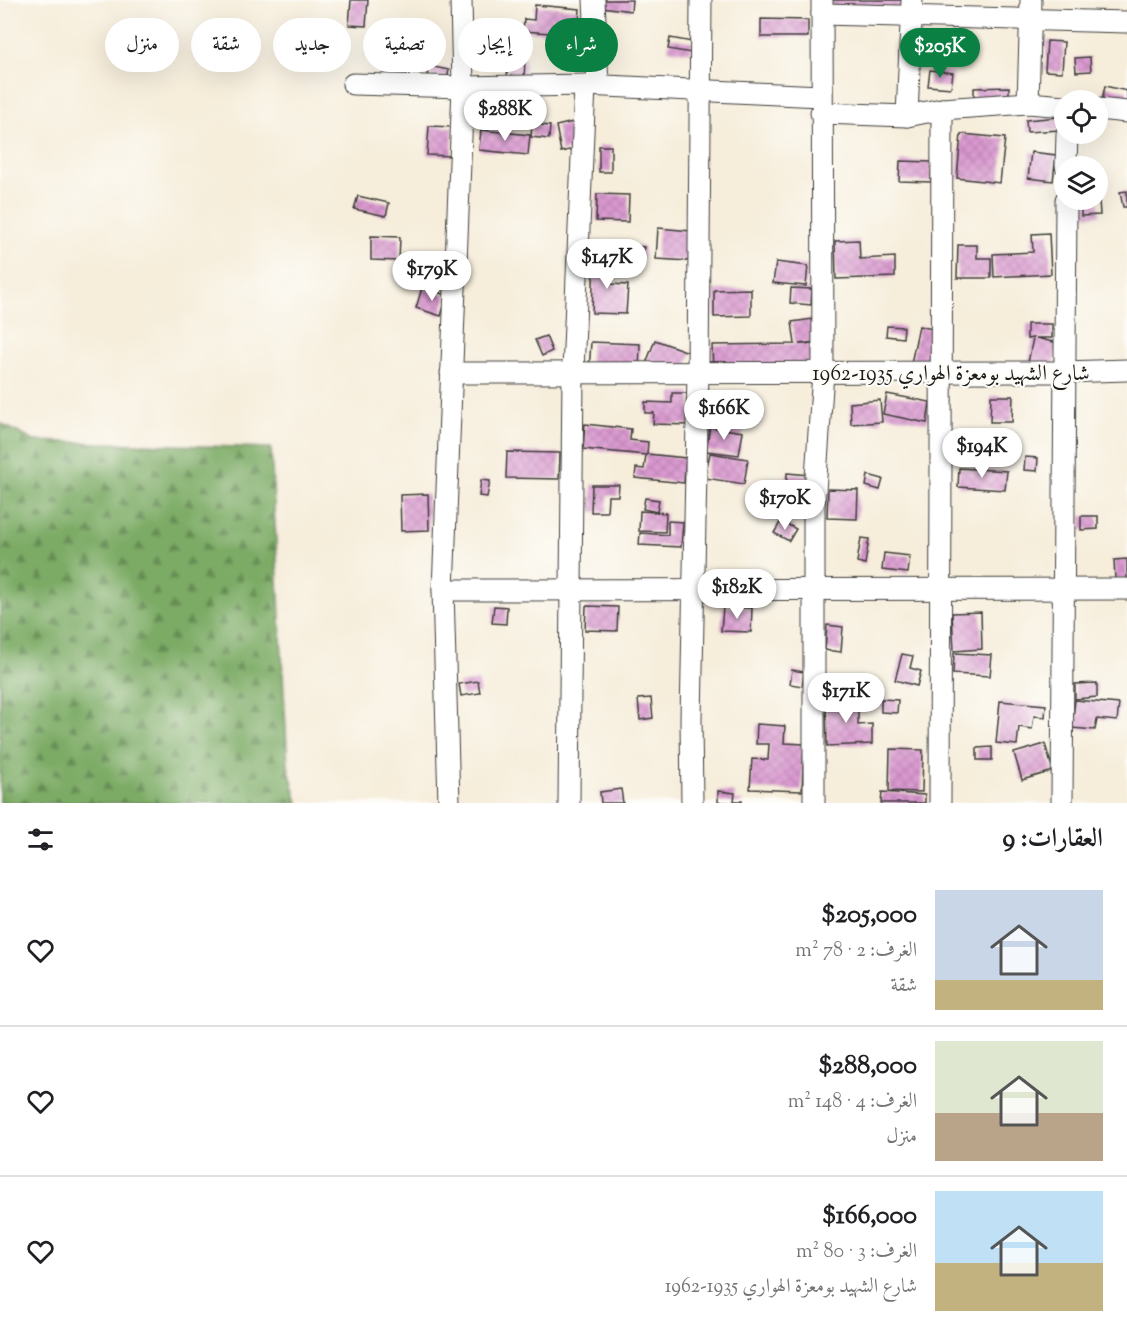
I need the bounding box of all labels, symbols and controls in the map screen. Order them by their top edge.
chip: منزل [105,18,179,72]
chip: شقة [191,18,261,72]
chip: جديد [273,18,351,72]
chip: تصفية [363,18,446,72]
chip: إيجار [458,18,533,72]
chip: شراء [545,18,618,72]
pin: $205K [898,28,982,79]
text: $205K [914,33,966,62]
map controls [1054,90,1108,210]
button: locate [1054,90,1108,144]
pin: $288K [463,91,547,142]
text: $288K [478,96,532,125]
button: layers [1054,156,1108,210]
pin: $147K [565,239,649,290]
text: $147K [581,244,633,273]
pin: $179K [390,251,474,302]
text: $179K [406,256,458,285]
street label: شارع الشهيد بومعزة الهواري 1935-1962 [812,359,1090,391]
pin: $166K [682,390,766,441]
text: $166K [698,395,750,424]
pin: $194K [940,428,1024,479]
text: $194K [956,433,1008,462]
pin: $170K [743,480,827,531]
text: $170K [759,485,811,514]
pin: $182K [695,569,779,620]
text: $182K [711,574,763,603]
pin: $171K [804,673,888,724]
text: $171K [822,678,870,707]
text: العقارات: 9 [1002,821,1103,858]
icon: filters [24,823,57,856]
text: $205,000 [821,897,917,934]
icon: home [983,914,1055,986]
icon: heart [24,934,57,967]
text: الغرف: 2 · 78 m² [795,937,917,966]
text: شقة [891,972,917,1001]
text: $288,000 [818,1048,917,1085]
icon: home [983,1065,1055,1137]
icon: heart [24,1085,57,1118]
text: الغرف: 4 · 148 m² [788,1088,917,1117]
text: منزل [886,1123,917,1152]
text: $166,000 [822,1198,917,1235]
icon: home [983,1215,1055,1287]
icon: heart [24,1235,57,1268]
text: الغرف: 3 · 80 m² [796,1238,917,1267]
text: شارع الشهيد بومعزة الهواري 1935-1962 [665,1273,917,1302]

